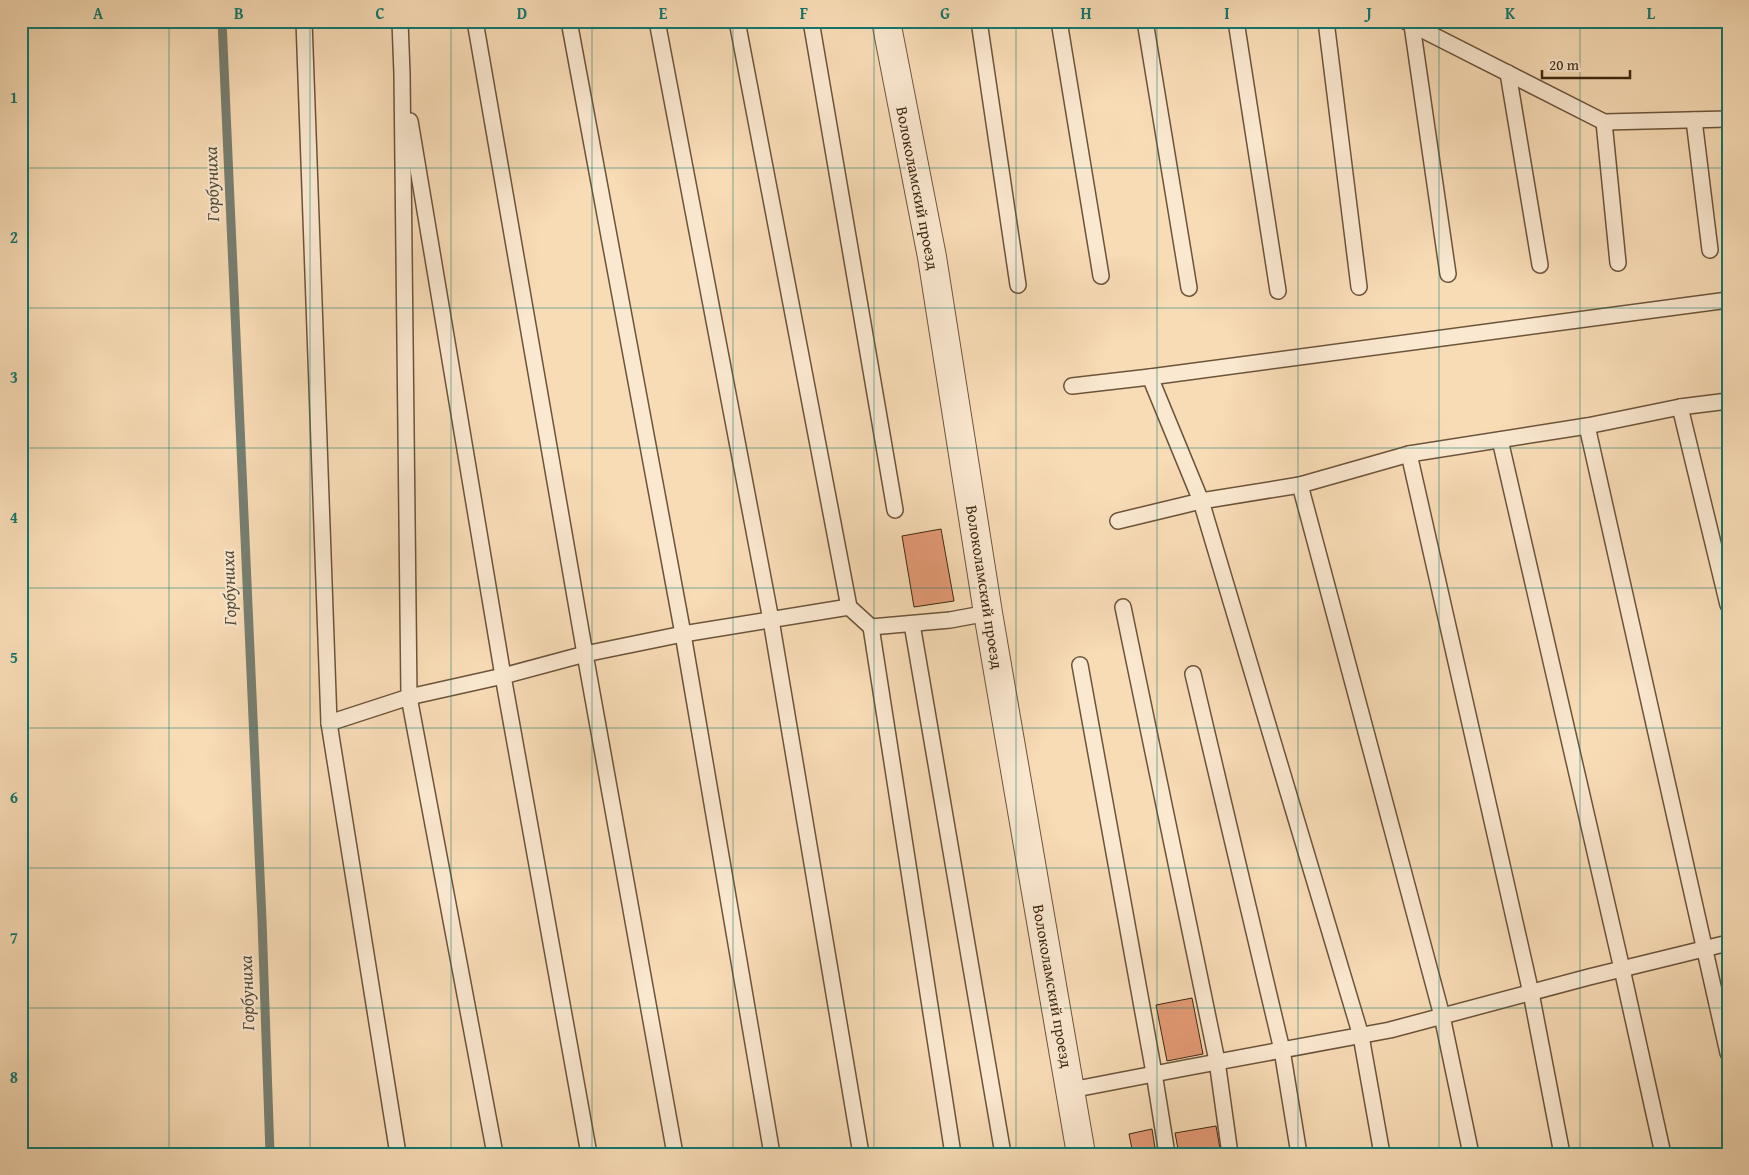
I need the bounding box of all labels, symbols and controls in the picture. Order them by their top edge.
text: A [93,1,104,25]
text: B [234,1,244,25]
text: C [375,1,385,25]
text: D [517,1,527,25]
text: E [659,1,668,25]
text: F [800,1,808,25]
text: G [940,1,950,25]
text: H [1080,1,1092,25]
text: I [1224,1,1230,25]
text: J [1363,1,1372,25]
text: K [1505,1,1516,25]
text: L [1647,1,1656,25]
scale bar [1542,48,1629,80]
text: 20 m [1549,54,1580,75]
text: 1 [10,85,18,109]
street label: Волоколамский проезд [890,104,946,272]
water label: Горбуниха [197,145,226,223]
text: 2 [10,225,18,249]
text: 3 [10,365,18,389]
street label: Волоколамский проезд [960,503,1010,671]
text: 4 [10,505,18,529]
water label: Горбуниха [214,549,243,627]
text: 5 [10,645,18,669]
text: 6 [10,785,18,809]
street label: Волоколамский проезд [1027,902,1079,1070]
text: 7 [10,925,18,949]
water label: Горбуниха [232,954,261,1032]
text: 8 [10,1065,18,1089]

